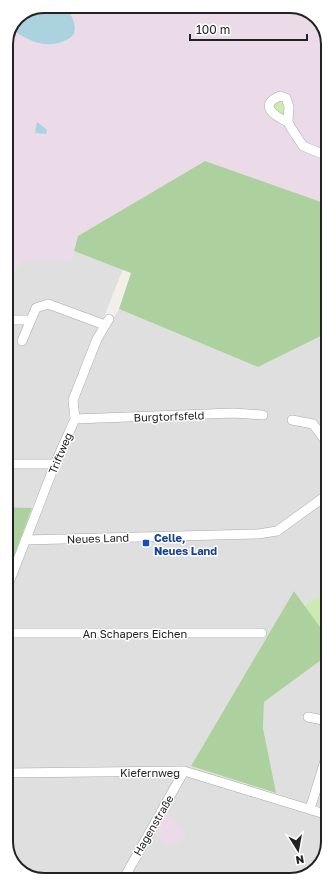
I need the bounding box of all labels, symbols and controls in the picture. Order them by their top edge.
scale bar [190,16,307,42]
text: 100 m [196,22,230,37]
street label: Burgtorfsfeld [133,408,205,424]
street label: Triftweg [45,430,75,476]
street label: Neues Land [67,530,129,546]
place label: Celle, Neues Land [154,531,217,557]
marker: Celle, Neues Land [141,538,151,548]
street label: An Schapers Eichen [83,627,187,640]
street label: Kiefernweg [120,766,180,779]
street label: Hagenstraße [130,792,176,858]
north arrow [278,830,318,870]
text: N [295,853,305,867]

